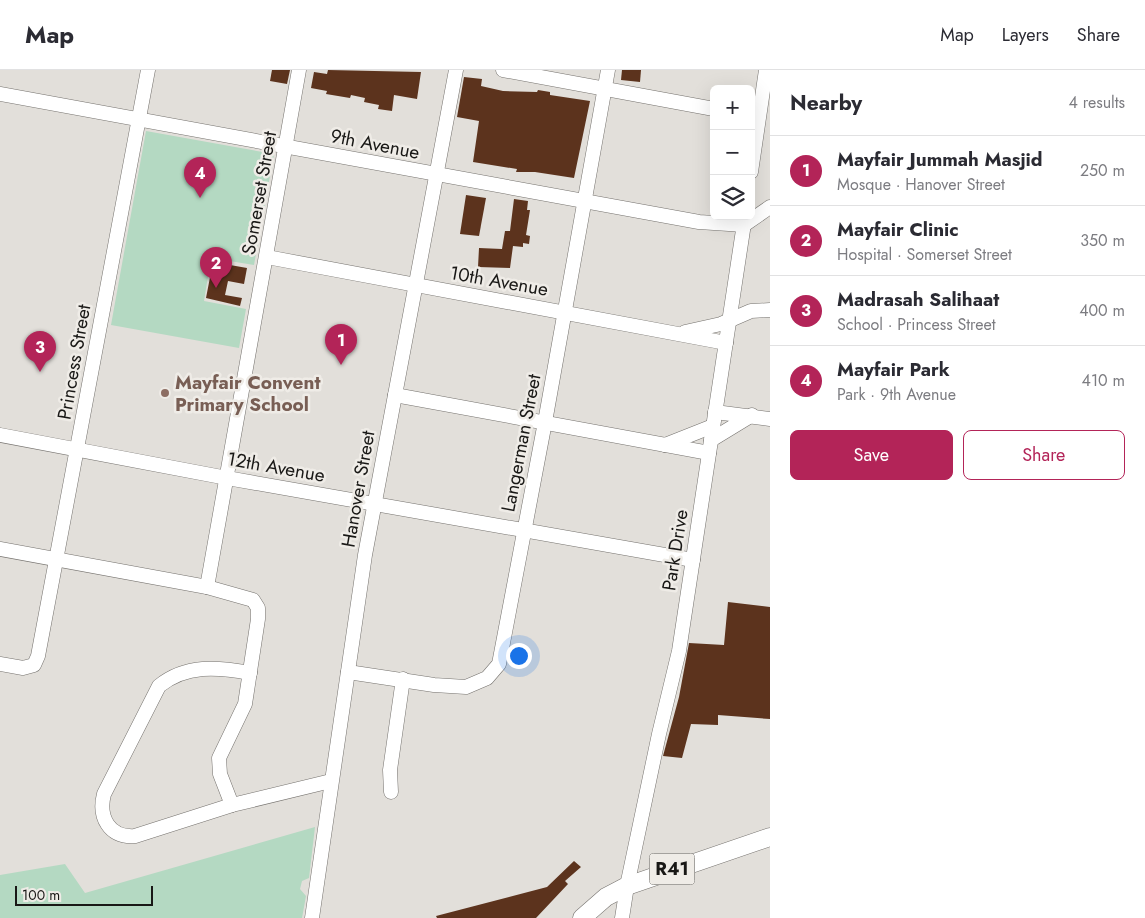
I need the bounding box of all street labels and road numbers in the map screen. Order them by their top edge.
street label: 9th Avenue [328,122,422,166]
street label: Somerset Street [235,129,283,257]
street label: 10th Avenue [448,259,550,303]
street label: Princess Street [51,302,98,422]
street label: Langerman Street [494,371,548,514]
street label: Hanover Street [334,428,382,550]
street label: 12th Avenue [225,445,327,489]
street label: Park Drive [655,507,695,593]
road number: R41 [650,854,694,884]

